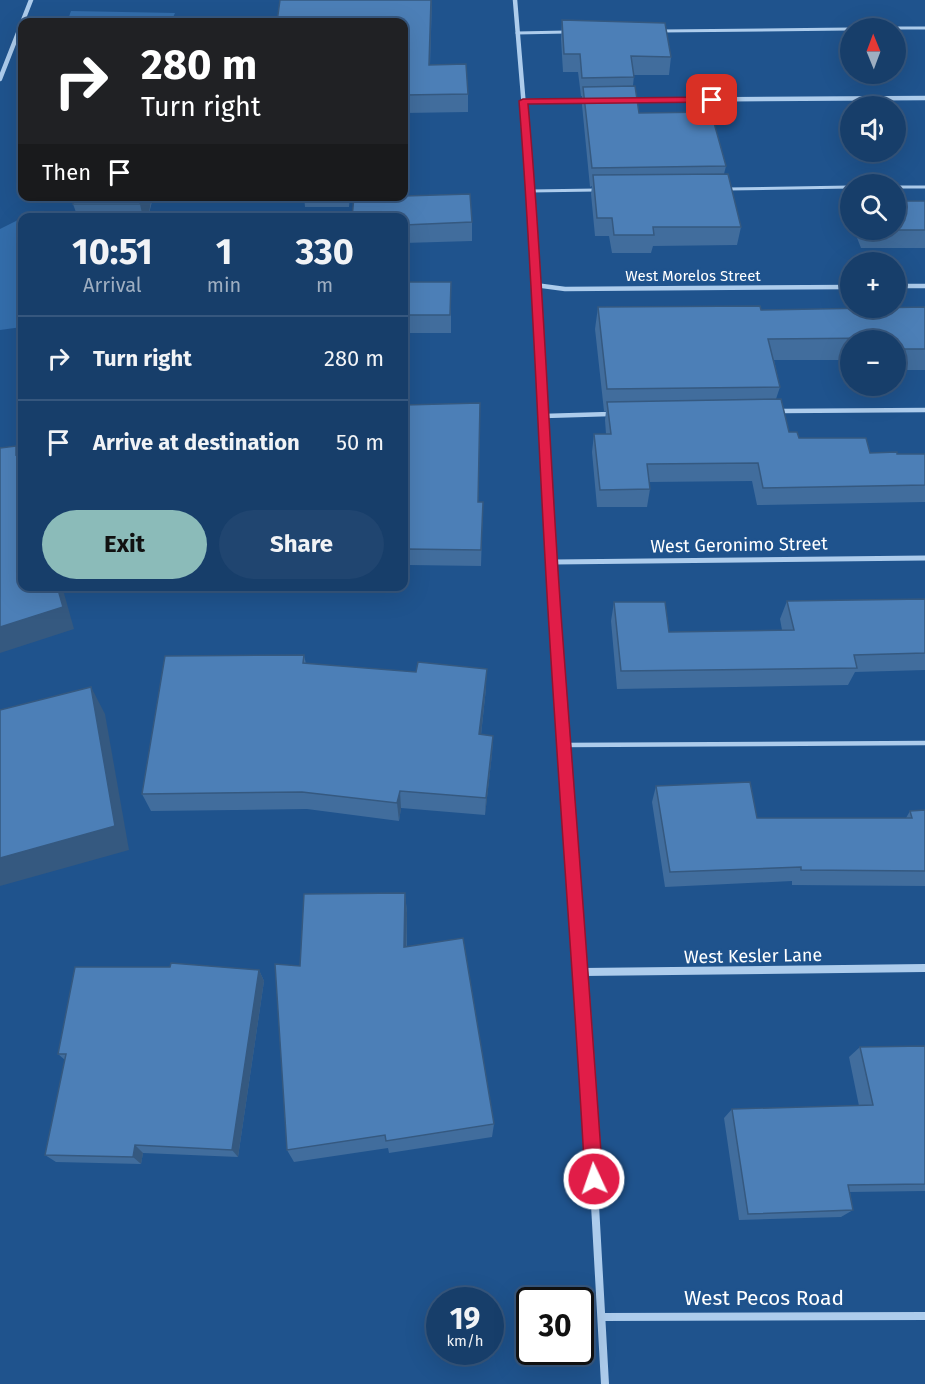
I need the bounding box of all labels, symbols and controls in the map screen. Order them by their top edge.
north arrow [840,18,906,84]
map controls [840,18,906,396]
text: 280 m [141,40,257,90]
icon: right [42,42,120,120]
pin [686,74,737,125]
icon: arrive [695,83,728,116]
text: Turn right [141,91,261,123]
button: sound [840,96,906,162]
icon: arrive [103,156,136,189]
text: Then [42,159,91,186]
button: search [840,174,906,240]
text: 10:51 [72,230,153,274]
text: 1 [216,230,232,274]
text: 330 [295,230,354,274]
button: + [840,252,906,318]
street label: West Morelos Street [625,267,761,285]
text: Arrival [83,273,142,297]
text: min [207,273,241,297]
text: m [316,273,333,297]
button: − [840,330,906,396]
icon: right [42,342,75,375]
text: Turn right [93,345,192,372]
text: 280 m [324,345,384,372]
icon: arrive [42,426,75,459]
text: Arrive at destination [93,429,300,456]
text: 50 m [336,429,384,456]
button: Exit [42,510,207,579]
button: Share [219,510,384,579]
street label: West Geronimo Street [650,532,828,558]
street label: West Kesler Lane [684,944,822,968]
position arrow [562,1147,626,1211]
street label: West Pecos Road [684,1285,844,1311]
speed limit sign: 30 [516,1287,594,1365]
text: 19 [450,1301,480,1337]
text: km/h [446,1332,484,1350]

